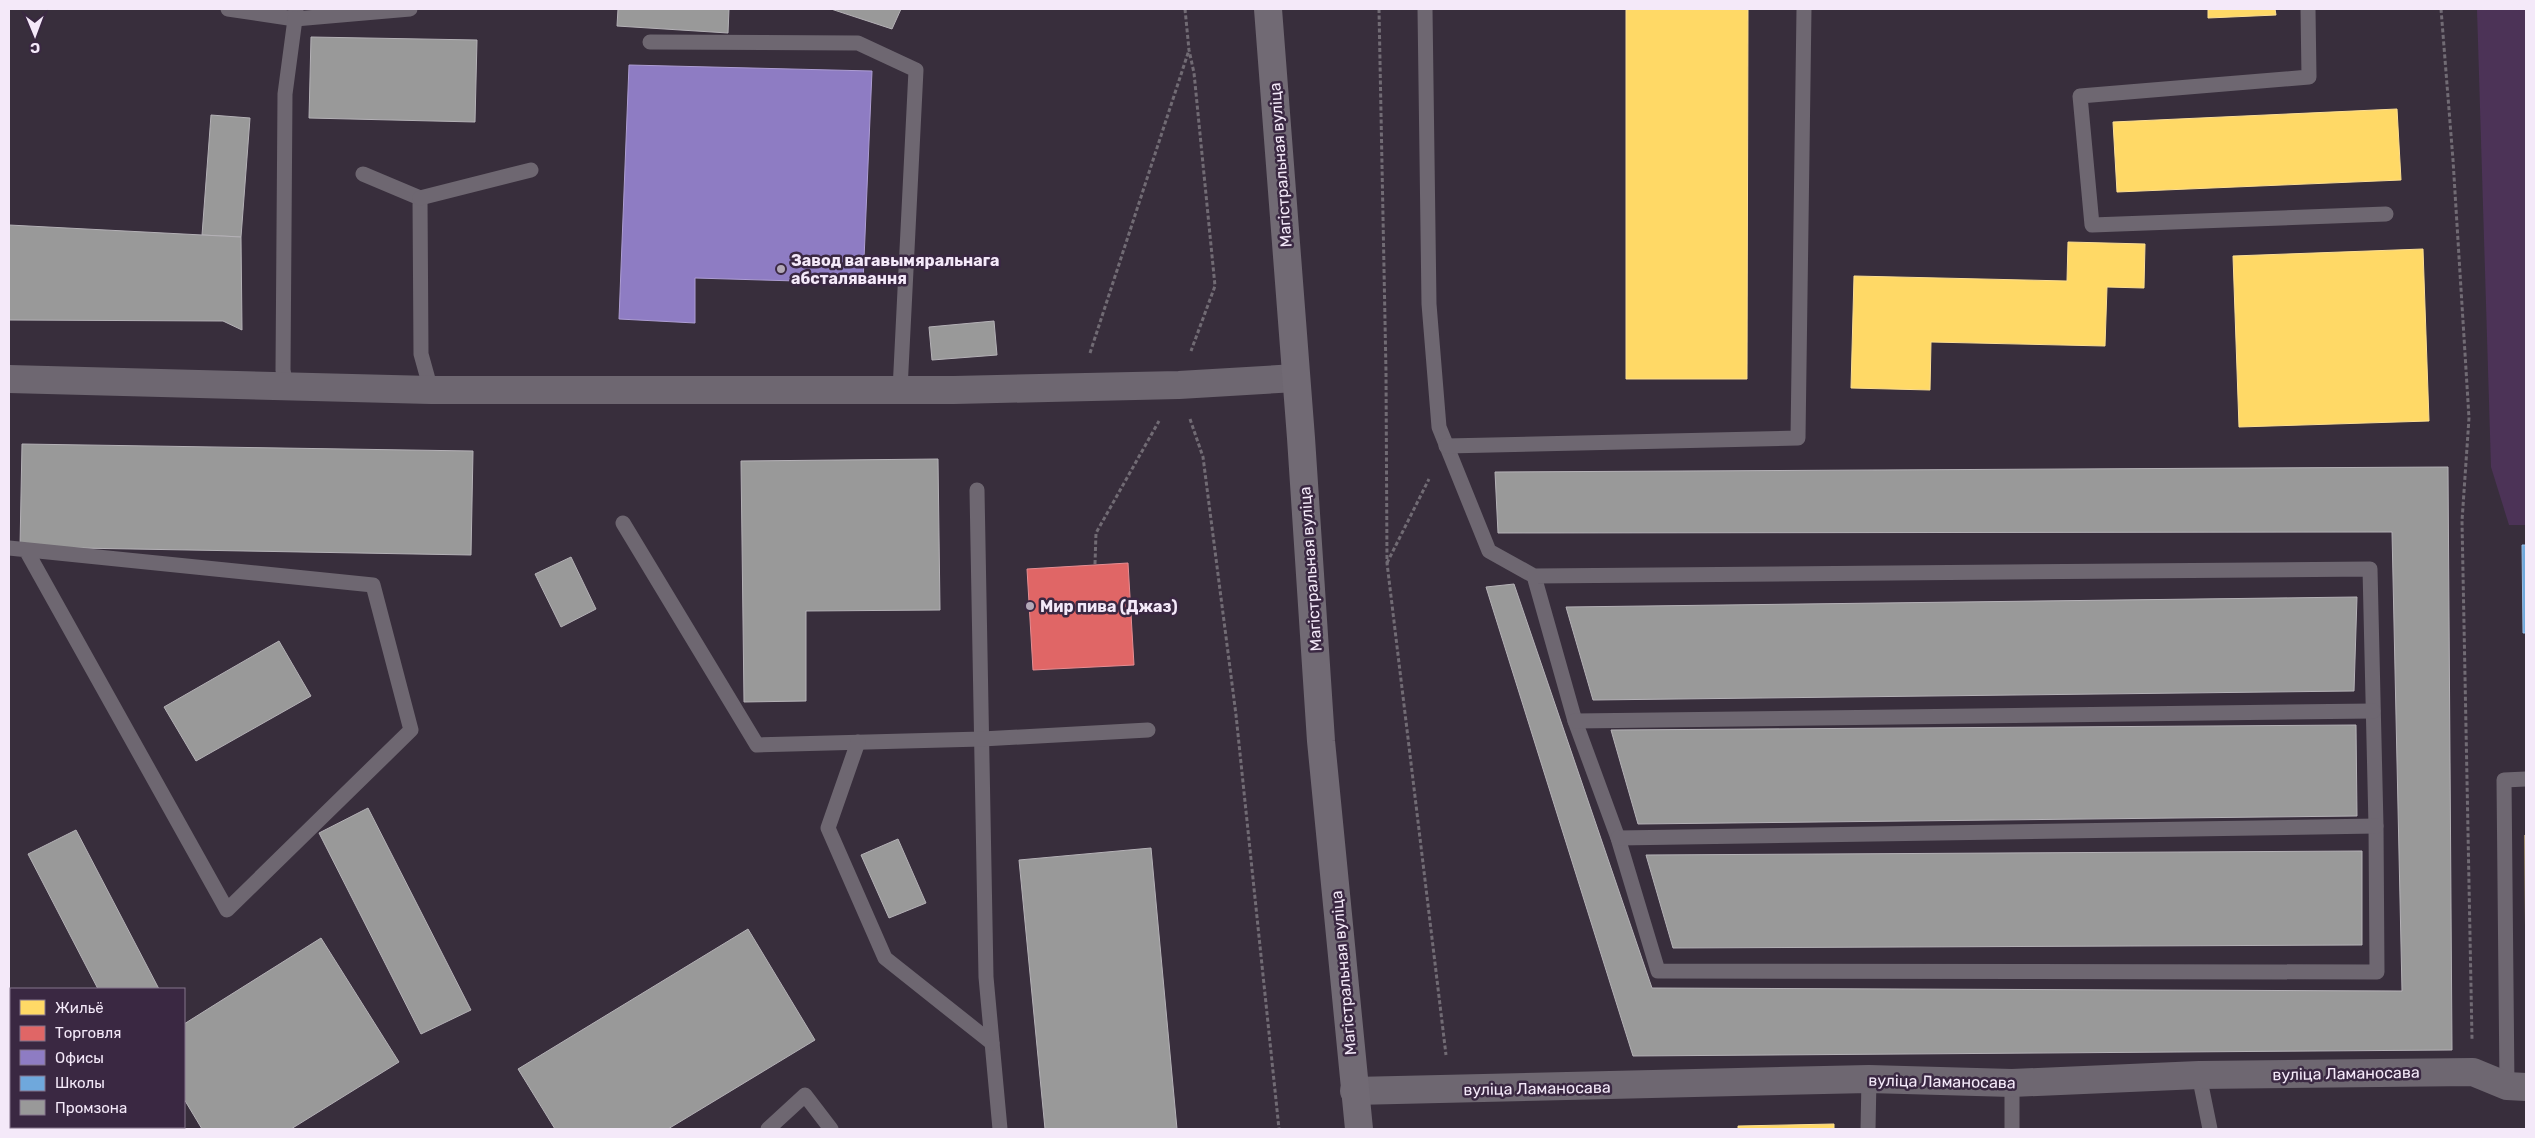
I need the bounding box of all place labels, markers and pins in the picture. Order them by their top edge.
place label: Завод вагавымяральнага абсталявання [791,251,1000,288]
marker: Завод вагавымяральнага абсталявання [775,263,787,275]
place label: Мир пива (Джаз) [1040,597,1178,616]
marker: Мир пива (Джаз) [1024,600,1036,612]

